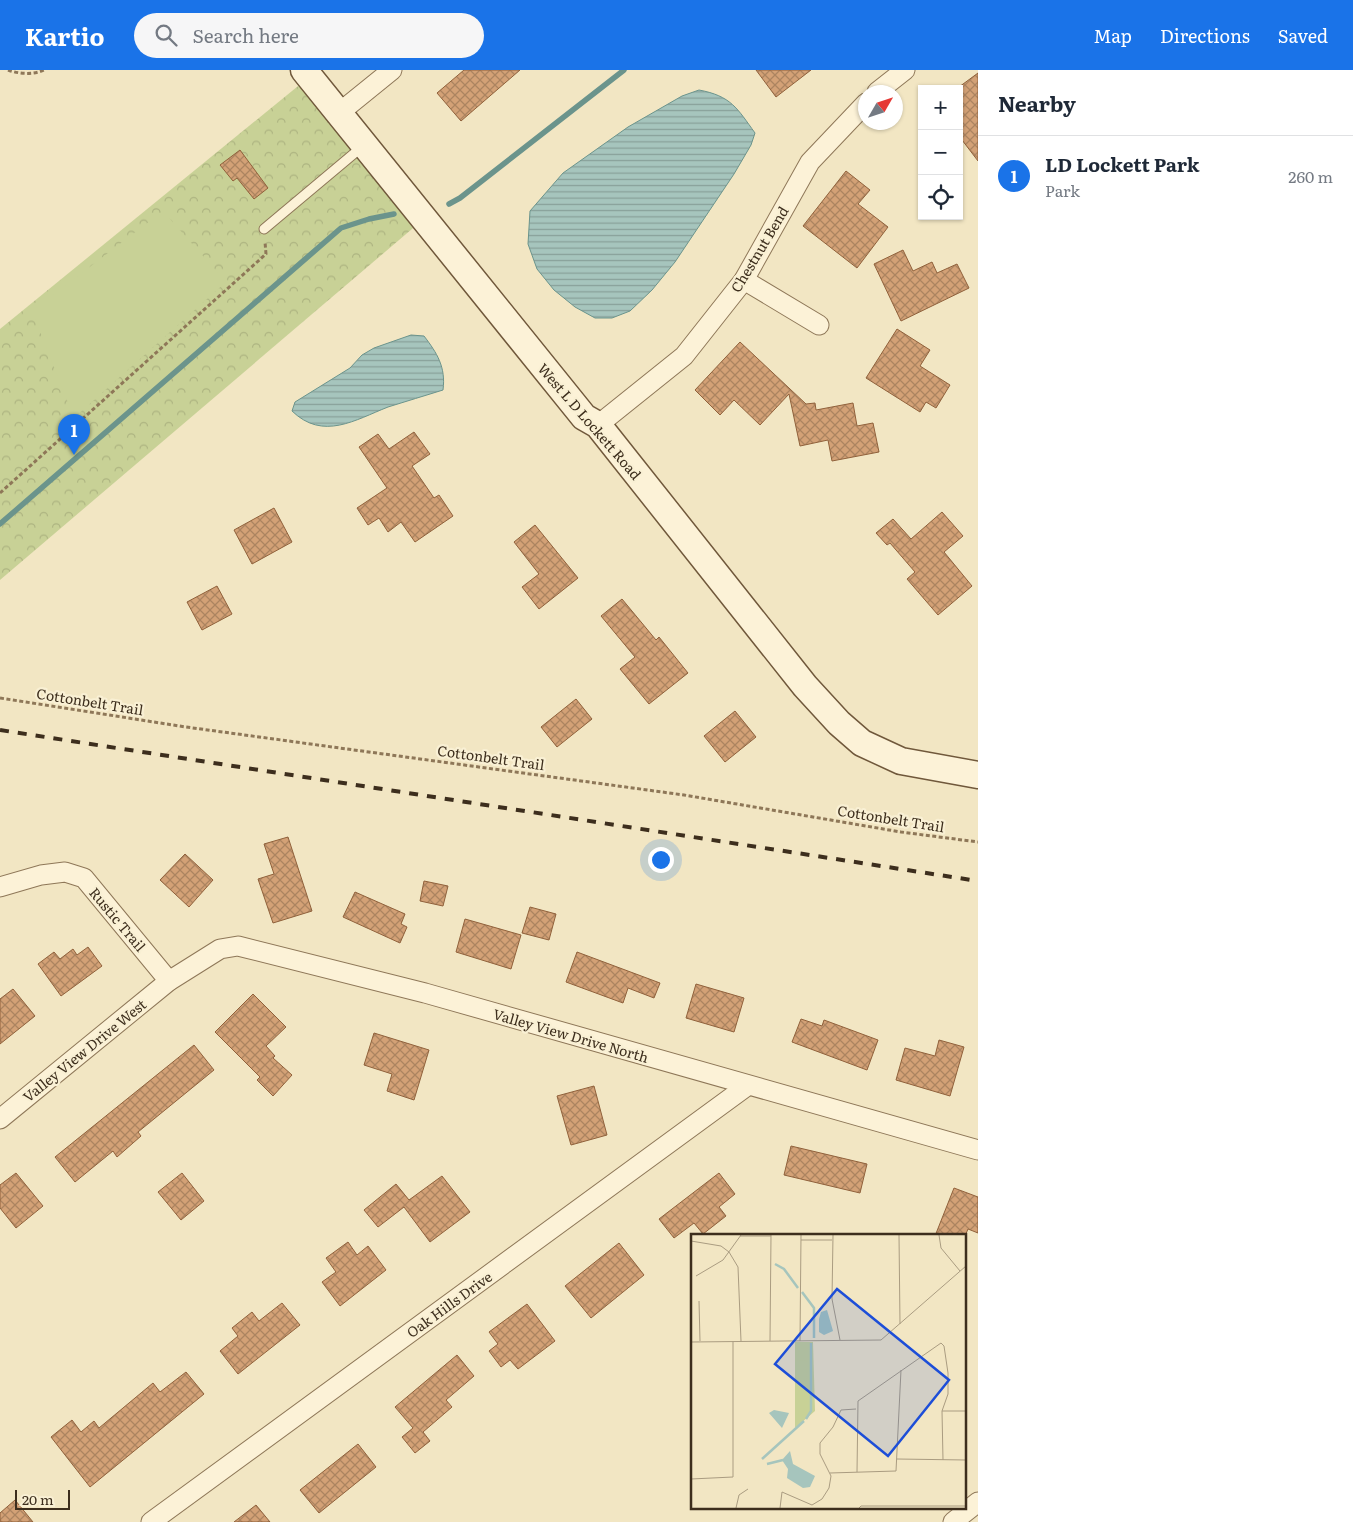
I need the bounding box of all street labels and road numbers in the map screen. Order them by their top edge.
street label: Chestnut Bend [725,202,793,296]
street label: West L D Lockett Road [534,358,647,484]
street label: Cottonbelt Trail [35,683,145,719]
street label: Cottonbelt Trail [436,740,546,774]
street label: Cottonbelt Trail [836,800,946,836]
street label: Rustic Trail [85,883,151,956]
street label: Valley View Drive West [18,994,150,1106]
street label: Valley View Drive North [491,1003,651,1067]
street label: Oak Hills Drive [402,1266,496,1342]

